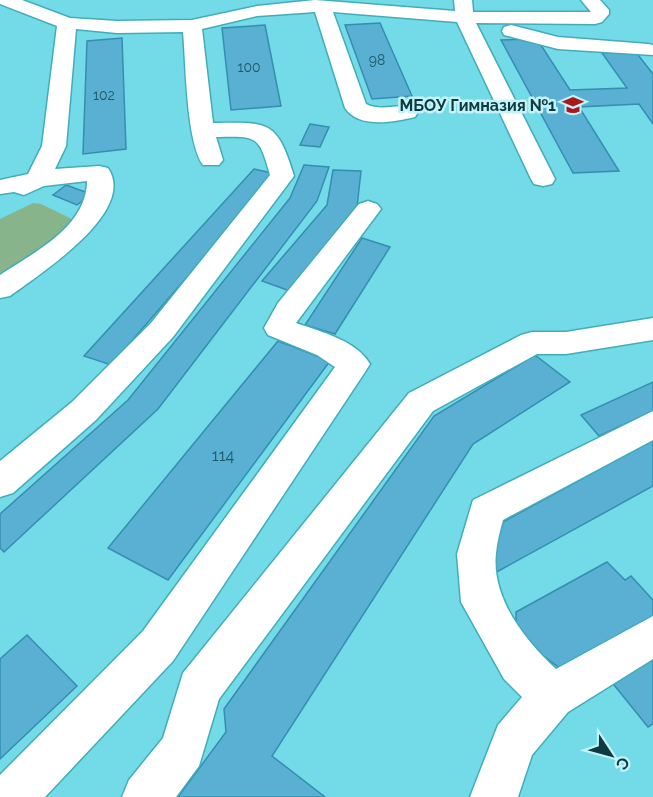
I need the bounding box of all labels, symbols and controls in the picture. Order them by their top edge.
house number: 98 [369,52,385,68]
house number: 100 [237,59,261,75]
house number: 102 [93,87,115,103]
school or university icon: МБОУ Гимназия №1 [561,93,585,117]
place label: МБОУ Гимназия №1 [399,96,556,115]
house number: 114 [212,446,234,465]
north arrow [581,725,641,785]
text: С [612,753,634,774]

